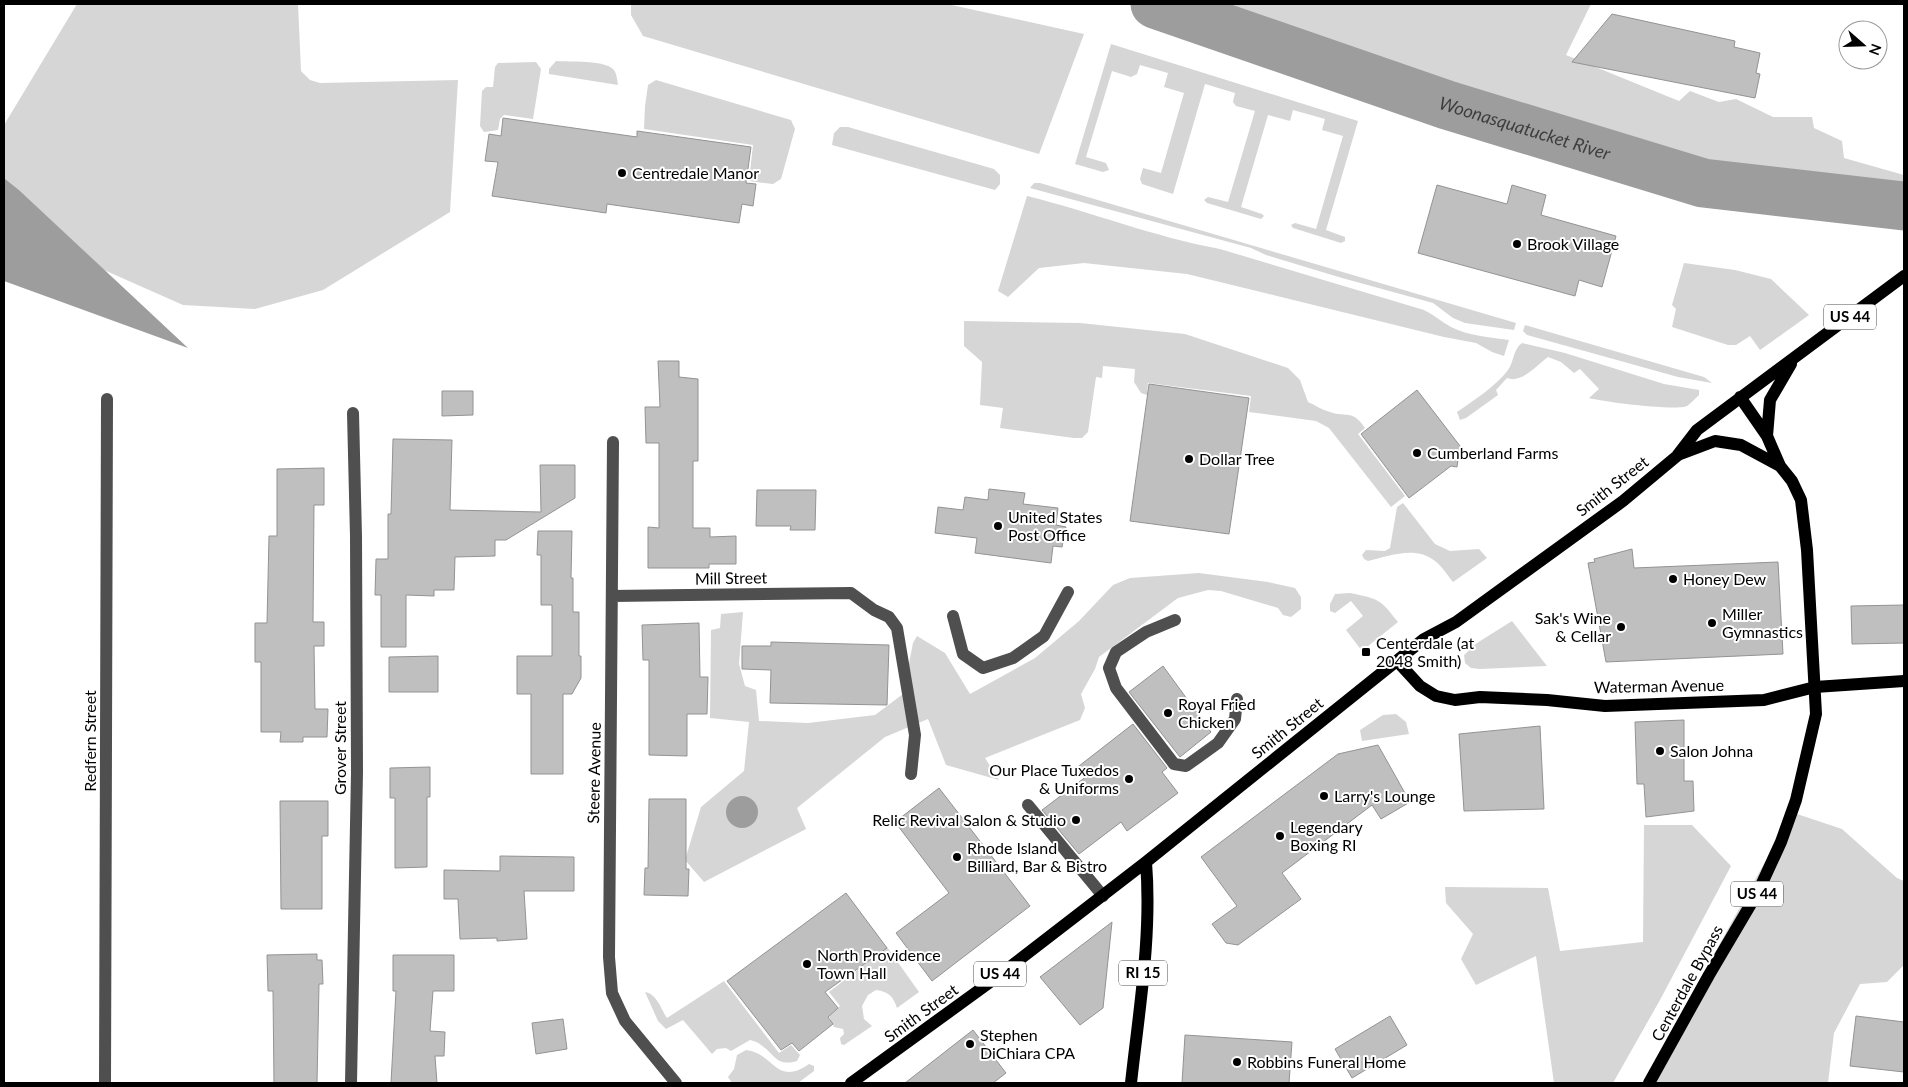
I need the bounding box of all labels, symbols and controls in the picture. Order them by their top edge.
north arrow [1838,20,1888,70]
text: N [1866,42,1886,58]
water label: Woonasquatucket River [1437,91,1614,164]
place label: Centredale Manor [632,163,759,182]
marker: Centredale Manor [616,167,628,179]
place label: Brook Village [1527,234,1619,253]
marker: Brook Village [1511,238,1523,250]
road number: US 44 [1824,304,1876,330]
place label: Cumberland Farms [1427,443,1558,462]
marker: Cumberland Farms [1411,447,1423,459]
place label: Dollar Tree [1199,449,1275,468]
street label: Smith Street [1572,451,1652,520]
marker: Dollar Tree [1183,453,1195,465]
place label: United States Post Office [1008,507,1103,544]
marker: United States Post Office [992,520,1004,532]
street label: Mill Street [695,567,768,588]
place label: Honey Dew [1683,569,1767,588]
marker: Honey Dew [1667,573,1679,585]
place label: Miller Gymnastics [1722,604,1803,641]
place label: Sak's Wine & Cellar [1535,608,1611,645]
marker: Miller Gymnastics [1706,617,1718,629]
marker: Sak's Wine & Cellar [1615,621,1627,633]
place label: Centerdale (at 2048 Smith) [1376,633,1474,670]
marker: Centerdale (at 2048 Smith) [1360,646,1372,658]
street label: Waterman Avenue [1594,675,1724,696]
street label: Redfern Street [80,690,99,792]
street label: Smith Street [1247,693,1326,762]
place label: Royal Fried Chicken [1178,694,1256,731]
street label: Grover Street [330,701,349,795]
marker: Royal Fried Chicken [1162,707,1174,719]
street label: Steere Avenue [583,722,604,824]
place label: Salon Johna [1670,741,1753,760]
marker: Salon Johna [1654,745,1666,757]
place label: Our Place Tuxedos & Uniforms [989,760,1119,797]
marker: Our Place Tuxedos & Uniforms [1123,773,1135,785]
place label: Larry's Lounge [1334,786,1435,805]
marker: Larry's Lounge [1318,790,1330,802]
place label: Relic Revival Salon & Studio [872,810,1066,829]
marker: Relic Revival Salon & Studio [1070,814,1082,826]
place label: Legendary Boxing RI [1290,817,1363,854]
marker: Legendary Boxing RI [1274,830,1286,842]
place label: Rhode Island Billiard, Bar & Bistro [967,838,1107,875]
marker: Rhode Island Billiard, Bar & Bistro [951,851,963,863]
road number: US 44 [1731,882,1783,906]
street label: Centerdale Bypass [1647,921,1726,1044]
place label: North Providence Town Hall [817,945,941,982]
marker: North Providence Town Hall [801,958,813,970]
road number: RI 15 [1119,960,1167,986]
road number: US 44 [974,962,1026,986]
street label: Smith Street [880,979,961,1046]
place label: Stephen DiChiara CPA [980,1025,1075,1062]
marker: Stephen DiChiara CPA [964,1038,976,1050]
place label: Robbins Funeral Home [1247,1052,1406,1071]
marker: Robbins Funeral Home [1231,1056,1243,1068]

